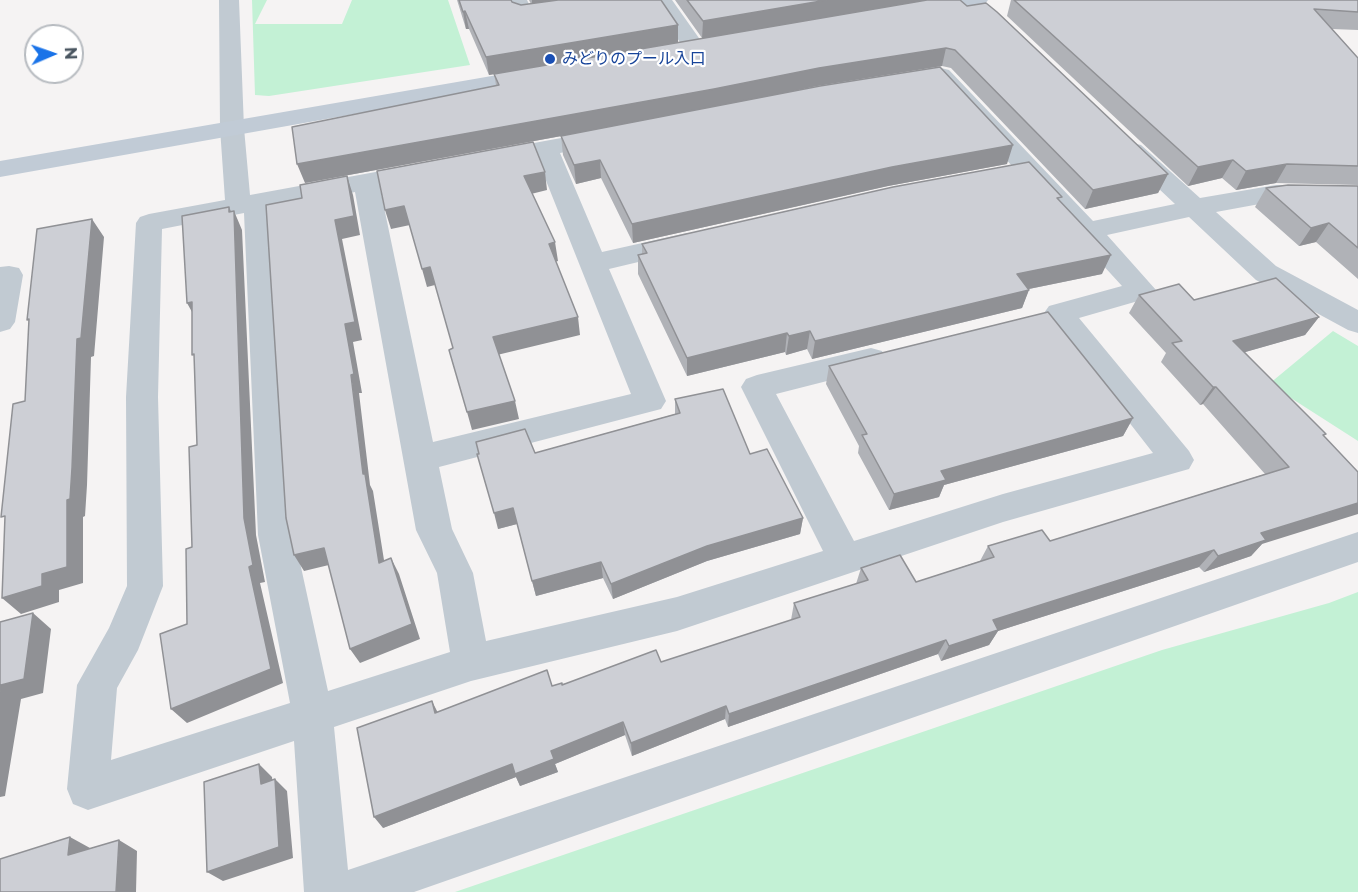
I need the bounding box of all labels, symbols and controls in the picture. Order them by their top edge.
north arrow [24,24,84,84]
text: N [61,47,80,60]
place label: みどりのプール入口 [562,49,706,69]
marker: みどりのプール入口 [543,52,557,66]

